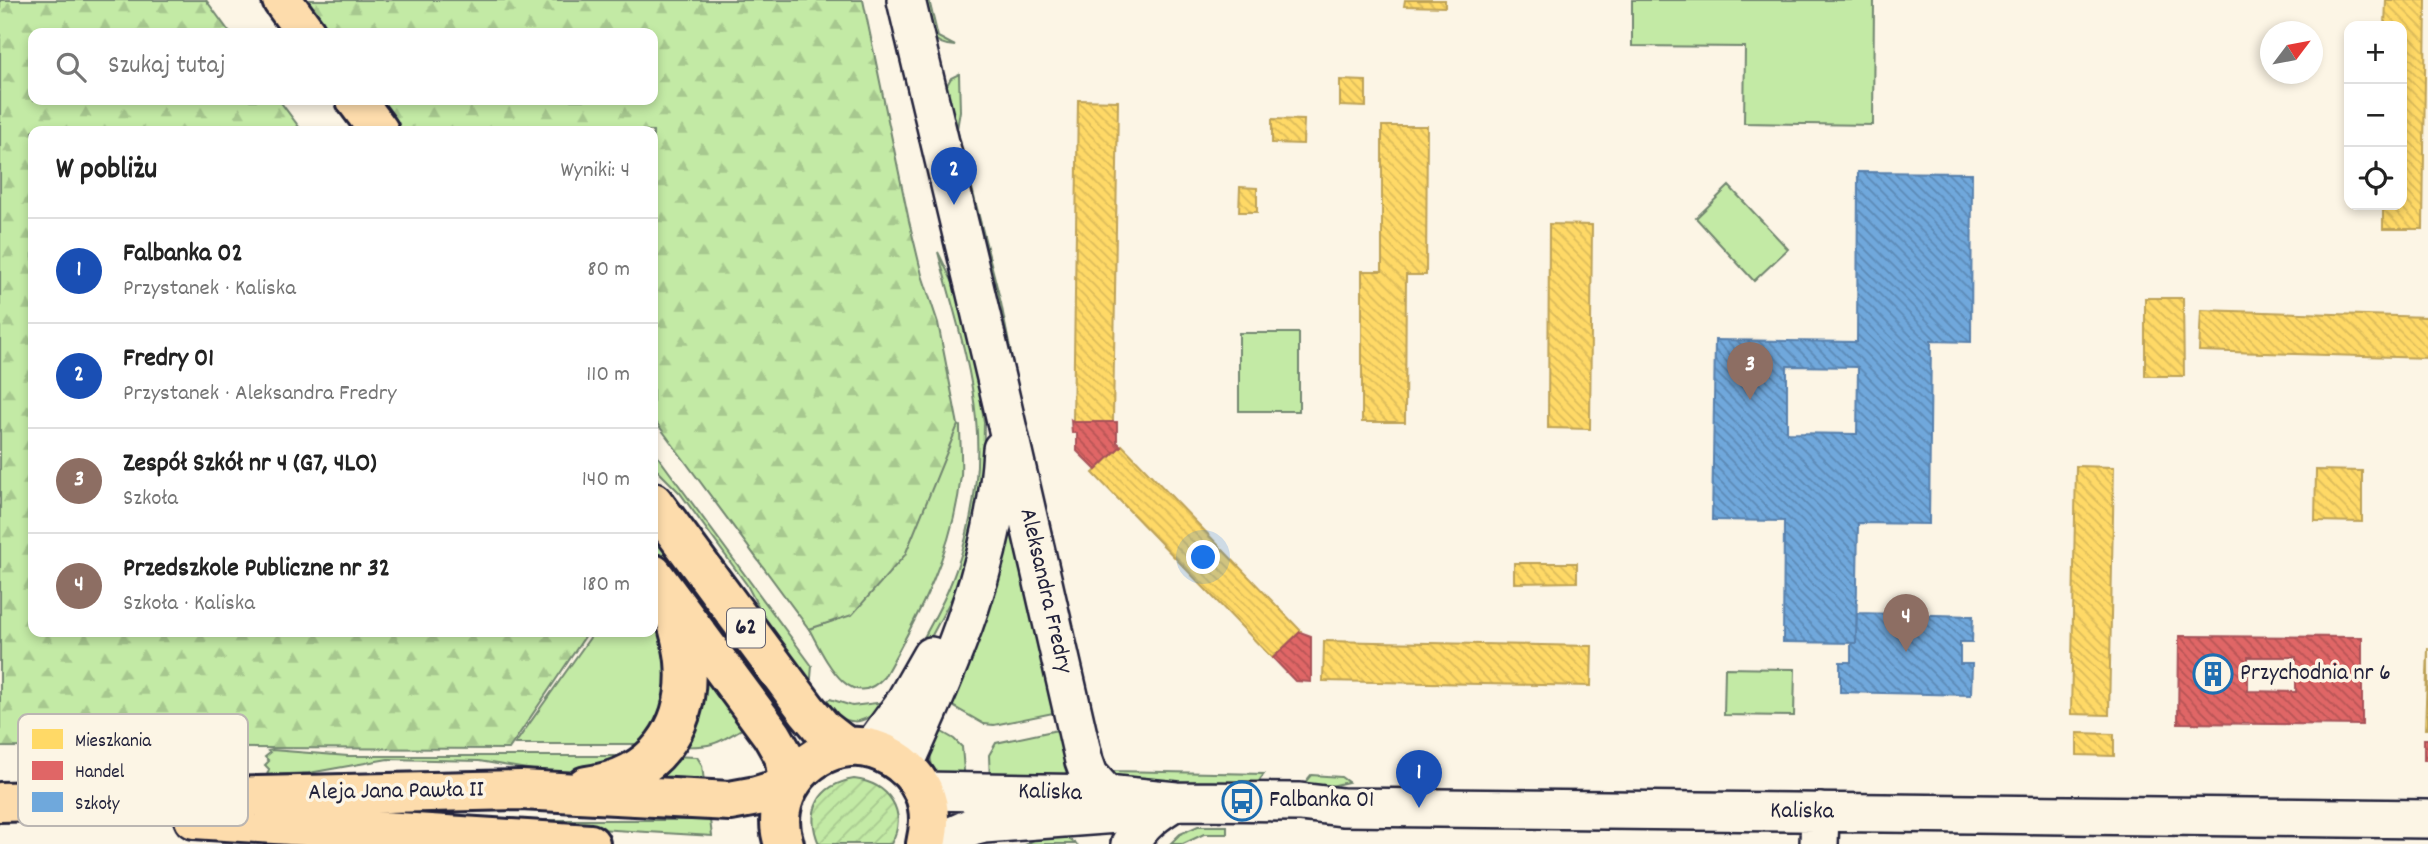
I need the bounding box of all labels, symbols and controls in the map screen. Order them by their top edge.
north arrow [2260,21,2323,84]
map controls [2344,21,2407,210]
button: + [2344,21,2407,84]
search box [28,28,658,105]
icon: search [52,48,90,86]
text: Szukaj tutaj [108,48,226,85]
button: − [2344,84,2407,147]
pin: 2 [931,147,977,205]
button: locate [2344,147,2407,210]
text: W pobliżu [56,150,157,193]
text: Wyniki: 4 [560,155,630,188]
text: Falbanka 02 [123,236,243,273]
text: 1 [76,254,82,287]
text: 80 m [587,254,630,287]
text: Przystanek · Kaliska [123,273,296,306]
text: Fredry 01 [123,341,214,378]
pin: 3 [1727,342,1773,400]
text: 2 [74,359,84,392]
text: 110 m [586,359,630,392]
text: Przystanek · Aleksandra Fredry [123,378,397,411]
text: Zespół Szkół nr 4 (G7, 4LO) [123,446,377,483]
text: 3 [74,464,84,497]
text: 140 m [582,464,630,497]
text: Szkoła [123,483,178,516]
street label: Aleksandra Fredry [1009,505,1081,678]
your location [1186,540,1220,574]
text: Przedszkole Publiczne nr 32 [123,551,390,588]
text: 4 [74,569,84,602]
text: 180 m [582,569,630,602]
text: Szkoła · Kaliska [123,588,255,621]
pin: 4 [1883,594,1929,652]
road number: 62 [727,608,765,648]
building icon: Przychodnia nr 6 [2192,653,2234,695]
place label: Przychodnia nr 6 [2240,657,2391,691]
legend [18,714,248,826]
text: Mieszkania [75,729,152,756]
pin: 1 [1396,750,1442,808]
text: Handel [75,760,125,787]
street label: Aleja Jana Pawła II [308,773,485,811]
street label: Kaliska [1018,775,1083,811]
bus stop icon: Falbanka 01 [1221,780,1263,822]
place label: Falbanka 01 [1269,784,1374,818]
text: Szkoły [75,792,120,819]
street label: Kaliska [1770,794,1835,830]

